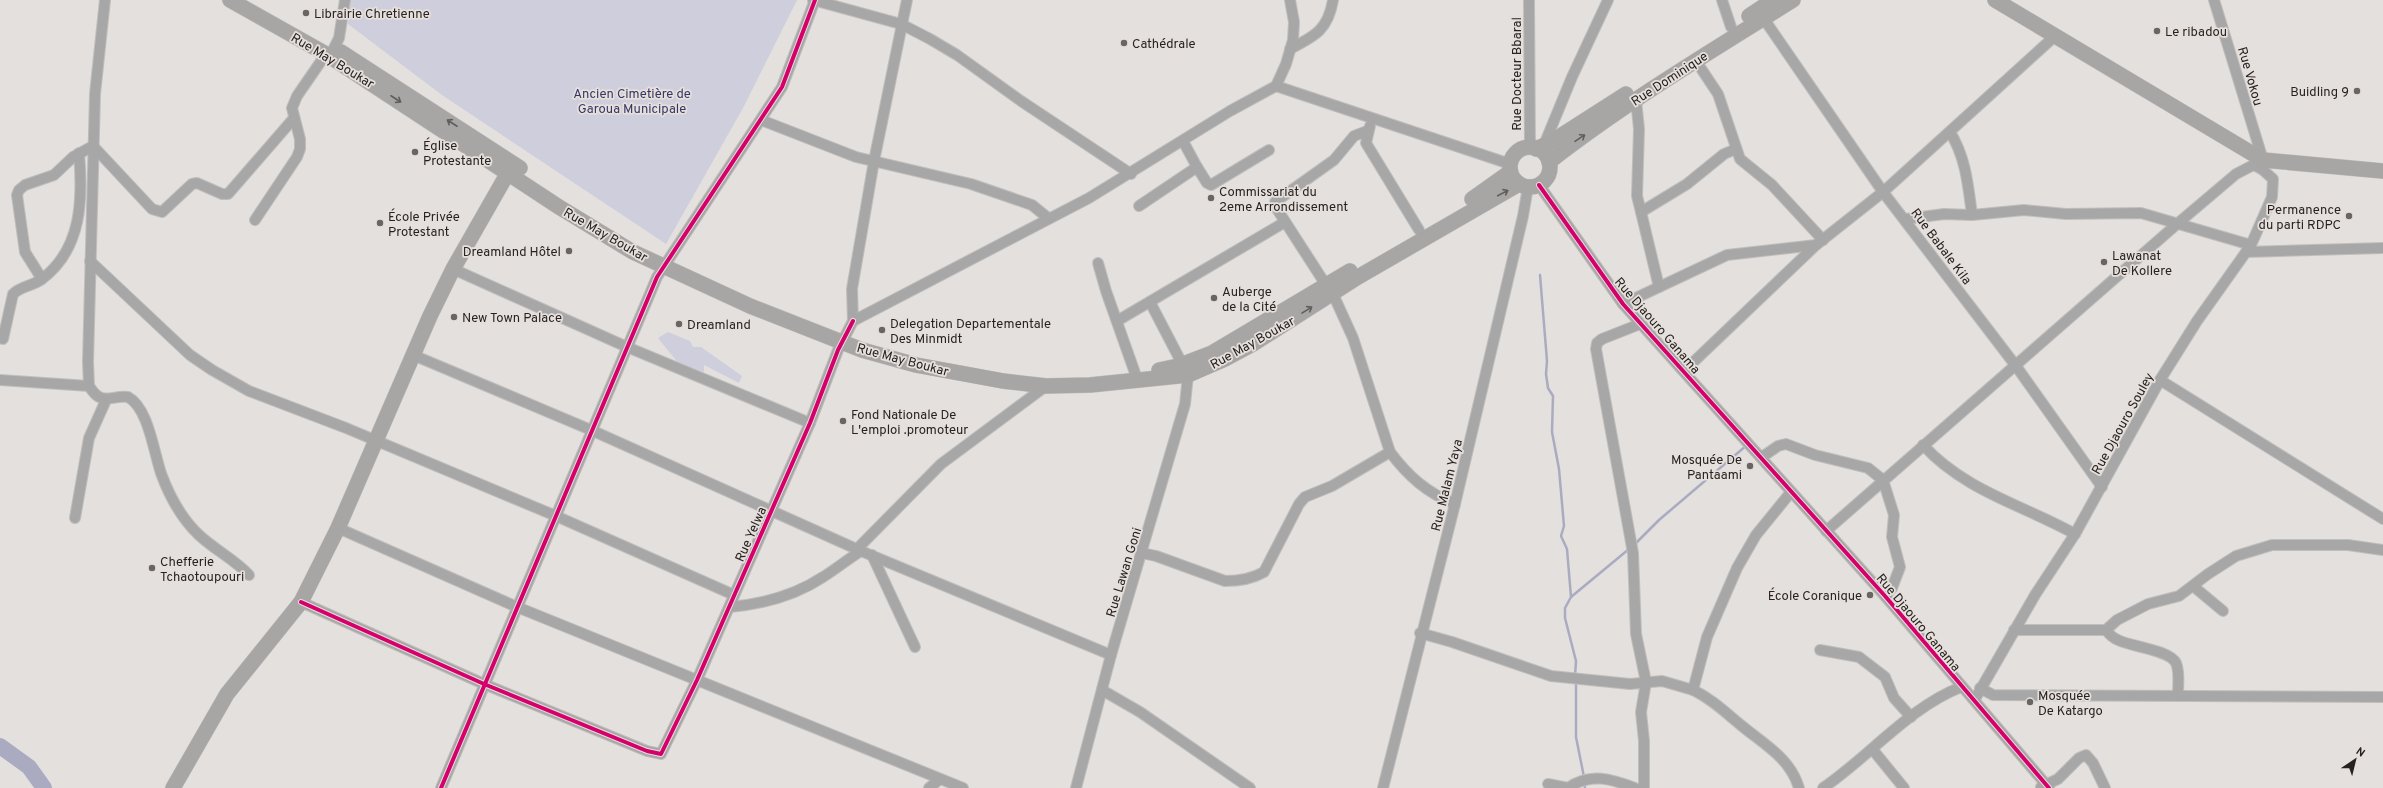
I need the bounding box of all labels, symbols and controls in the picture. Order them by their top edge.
place label: Librairie Chretienne [314,7,430,23]
marker: Librairie Chretienne [301,8,311,18]
street label: Rue Docteur Bbaral [1510,17,1526,131]
place label: Le ribadou [2165,25,2227,41]
marker: Le ribadou [2152,26,2162,36]
street label: Rue May Boukar [287,31,377,93]
place label: Cathédrale [1132,37,1196,53]
marker: Cathédrale [1119,38,1129,48]
street label: Rue Vokou [2233,45,2265,108]
street label: Rue Dominique [1629,49,1711,110]
place label: Buidling 9 [2290,85,2349,101]
marker: Buidling 9 [2352,86,2362,96]
park label: Ancien Cimetière de Garoua Municipale [573,87,691,118]
one-way arrow [390,95,401,103]
one-way arrow [446,118,458,126]
one-way arrow [1574,134,1585,142]
place label: Église Protestante [423,137,491,170]
marker: Église Protestante [410,147,420,157]
place label: Commissariat du 2eme Arrondissement [1219,185,1348,216]
one-way arrow [1496,189,1508,196]
marker: Commissariat du 2eme Arrondissement [1206,193,1216,203]
place label: Permanence du parti RDPC [2259,203,2341,234]
street label: Rue May Boukar [560,205,650,266]
street label: Rue Babale Kila [1907,206,1974,288]
place label: École Privée Protestant [388,208,460,241]
marker: Permanence du parti RDPC [2344,211,2354,221]
marker: École Privée Protestant [375,218,385,228]
place label: Dreamland Hôtel [463,245,561,261]
marker: Dreamland Hôtel [564,246,574,256]
place label: Lawanat De Kollere [2112,249,2172,280]
marker: Lawanat De Kollere [2099,257,2109,267]
street label: Rue Djaouro Ganama [1610,275,1703,378]
place label: Auberge de la Cité [1222,285,1276,316]
marker: Auberge de la Cité [1209,293,1219,303]
one-way arrow [1301,306,1312,314]
place label: New Town Palace [462,311,562,327]
marker: New Town Palace [449,312,459,322]
street label: Rue May Boukar [1208,314,1298,374]
place label: Delegation Departementale Des Minmidt [890,317,1051,348]
place label: Dreamland [687,318,751,334]
marker: Dreamland [674,319,684,329]
marker: Delegation Departementale Des Minmidt [877,325,887,335]
street label: Rue May Boukar [855,341,950,381]
street label: Rue Djaouro Souley [2089,370,2158,478]
place label: Fond Nationale De L'emploi .promoteur [851,408,968,439]
marker: Fond Nationale De L'emploi .promoteur [838,416,848,426]
street label: Rue Malam Yaya [1429,438,1467,533]
place label: Mosquée De Pantaami [1671,453,1742,484]
marker: Mosquée De Pantaami [1745,461,1755,471]
street label: Rue Yelwa [733,505,771,565]
street label: Rue Lawan Goni [1104,526,1146,619]
place label: Chefferie Tchaotoupouri [160,555,244,586]
marker: Chefferie Tchaotoupouri [147,563,157,573]
street label: Rue Djaouro Ganama [1872,571,1963,676]
place label: École Coranique [1768,587,1862,605]
marker: École Coranique [1865,590,1875,600]
place label: Mosquée De Katargo [2038,689,2103,720]
marker: Mosquée De Katargo [2025,697,2035,707]
north arrow [2335,740,2375,780]
text: N [2353,745,2367,761]

